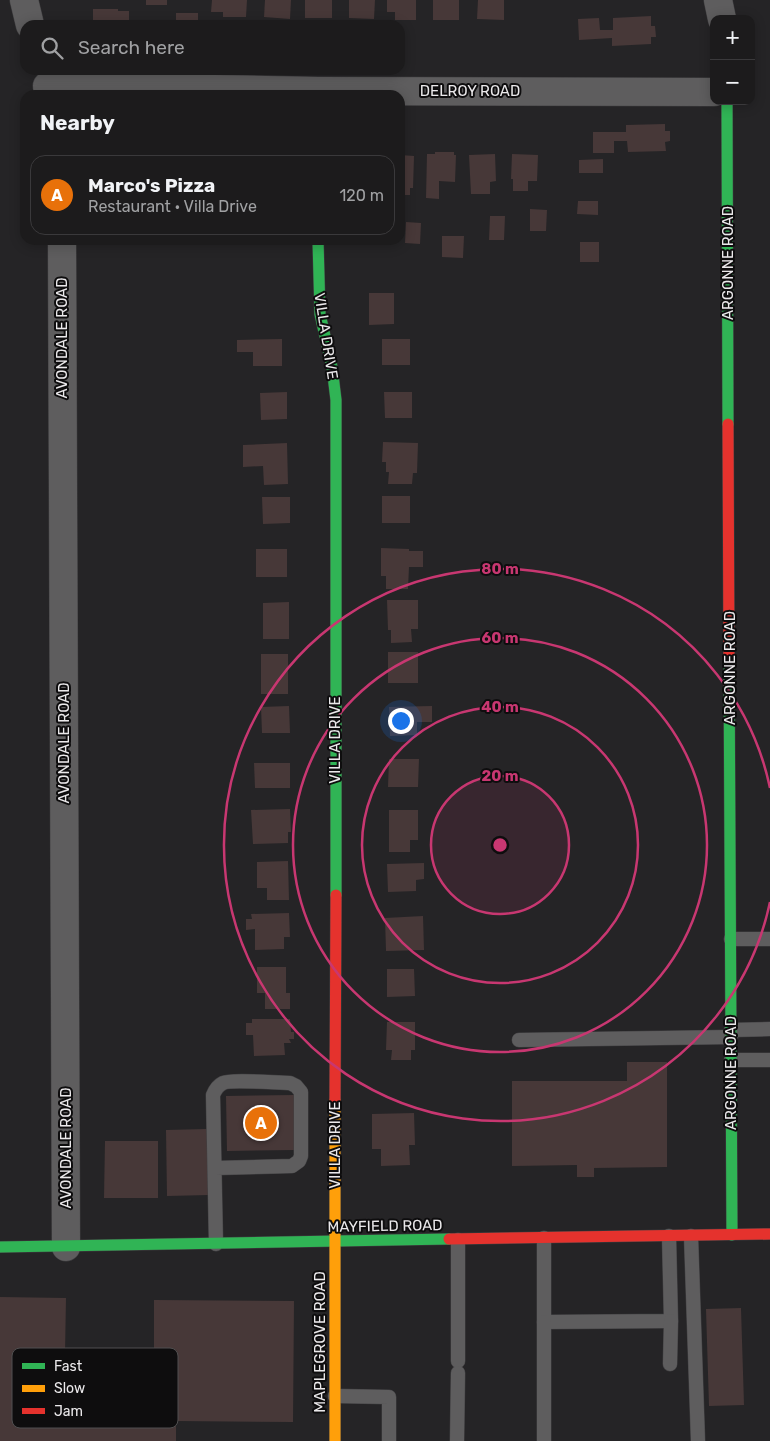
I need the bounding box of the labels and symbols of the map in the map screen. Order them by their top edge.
street label: DELROY ROAD [420,82,520,100]
street label: ARGONNE ROAD [719,206,737,320]
street label: AVONDALE ROAD [53,278,71,399]
street label: VILLA DRIVE [310,291,342,381]
text: 80 m [481,560,519,578]
street label: ARGONNE ROAD [721,611,739,725]
text: 60 m [482,629,518,647]
street label: AVONDALE ROAD [55,683,73,804]
street label: VILLA DRIVE [326,696,344,784]
text: 40 m [481,698,519,716]
your location [388,708,414,734]
text: 20 m [482,767,518,785]
centre of rings [491,836,509,854]
street label: ARGONNE ROAD [722,1016,740,1130]
street label: AVONDALE ROAD [57,1088,75,1209]
street label: VILLA DRIVE [326,1101,344,1189]
pin: A [245,1104,277,1142]
street label: MAYFIELD ROAD [327,1216,443,1236]
street label: MAPLEGROVE ROAD [311,1271,329,1413]
legend [12,1348,178,1428]
text: Fast [54,1358,83,1375]
text: Slow [54,1380,85,1397]
text: Jam [54,1403,83,1420]

